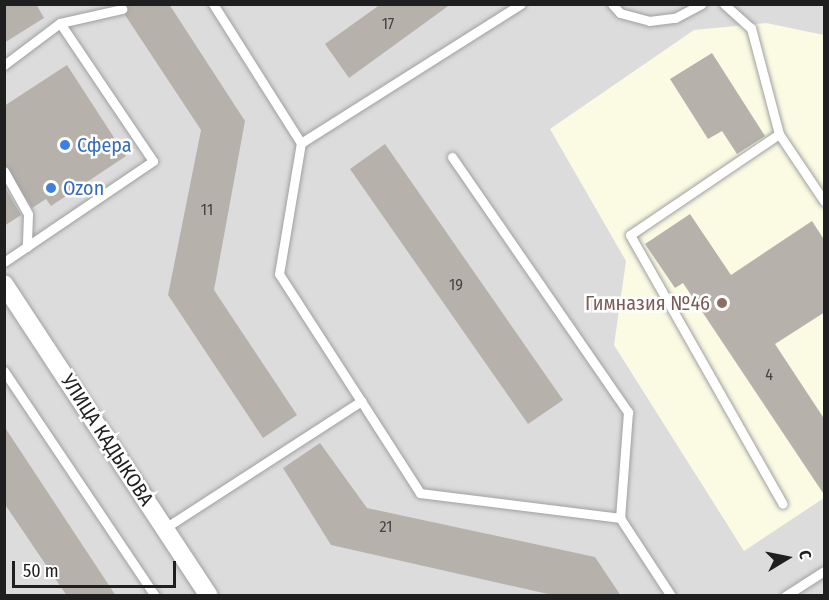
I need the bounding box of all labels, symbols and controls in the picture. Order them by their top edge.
house number: 17 [382,14,394,34]
place label: Сфера [77,133,132,157]
marker: Сфера [58,138,72,152]
place label: Ozon [63,176,104,200]
marker: Ozon [44,181,58,195]
house number: 11 [201,200,213,220]
house number: 19 [449,275,463,295]
place label: Гимназия №46 [585,291,710,315]
marker: Гимназия №46 [715,296,729,310]
house number: 4 [765,365,773,385]
street label: УЛИЦА КАДЫКОВА [56,370,158,510]
house number: 21 [380,517,392,537]
north arrow [757,528,817,588]
scale bar [15,549,178,587]
text: С [795,549,815,561]
text: 50 m [23,560,59,582]

